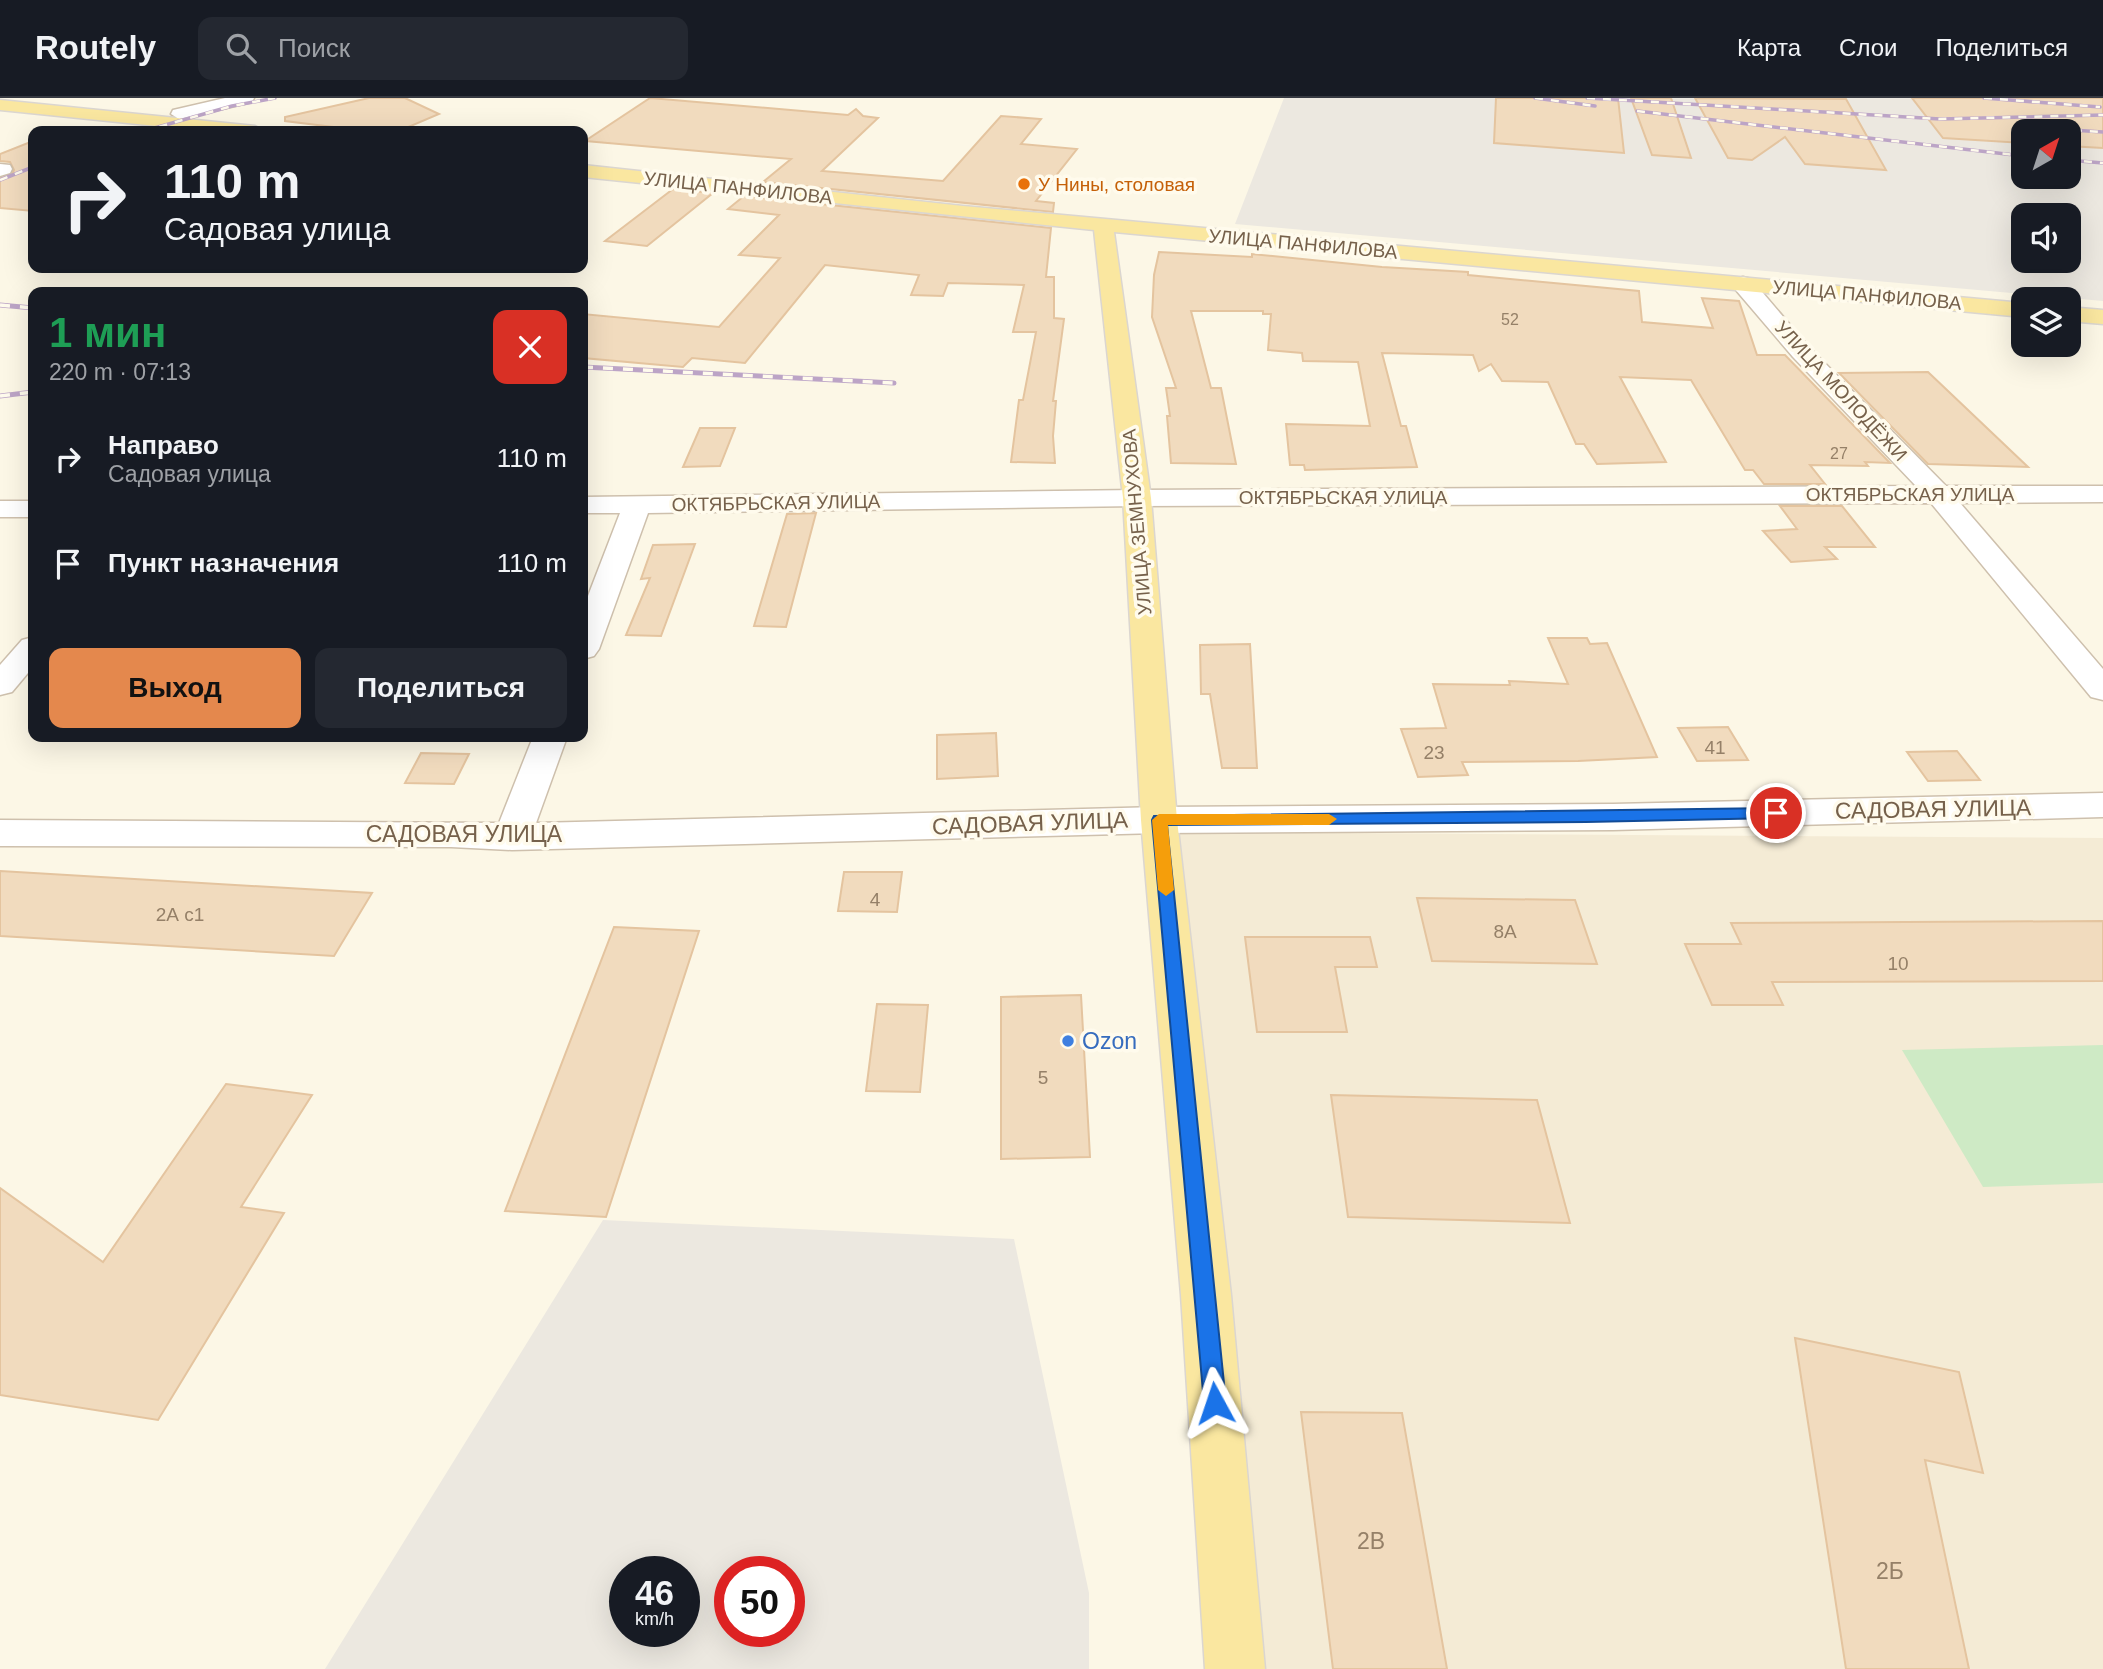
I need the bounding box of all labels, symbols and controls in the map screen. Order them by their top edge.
search box [198,17,688,80]
text: Routely [35,29,156,66]
icon: search [222,29,260,67]
text: Поиск [278,33,350,63]
text: Карта [1737,34,1801,61]
text: Слои [1839,34,1897,61]
text: Поделиться [1935,34,2068,61]
north arrow [2011,119,2081,189]
map controls [2011,119,2081,357]
icon: right [49,154,140,245]
text: 110 m [164,154,300,208]
street label: УЛИЦА ПАНФИЛОВА [643,168,834,208]
place label: У Нины, столовая [1038,174,1195,195]
marker: У Нины, столовая [1016,176,1032,192]
button: sound [2011,203,2081,273]
text: Садовая улица [164,211,390,247]
street label: УЛИЦА ПАНФИЛОВА [1208,225,1399,263]
street label: УЛИЦА ПАНФИЛОВА [1772,276,1963,314]
button: layers [2011,287,2081,357]
text: 1 мин [49,309,166,356]
button: close [493,310,567,384]
house number: 52 [1501,311,1519,328]
street label: УЛИЦА МОЛОДЁЖИ [1771,317,1911,465]
text: 220 m · 07:13 [49,359,191,385]
street label: УЛИЦА ЗЕМНУХОВА [1118,428,1156,616]
text: Направо [108,430,219,460]
icon: right [49,440,87,478]
text: 110 m [497,443,567,473]
house number: 27 [1830,445,1848,462]
text: Садовая улица [108,461,271,487]
street label: ОКТЯБРЬСКАЯ УЛИЦА [1806,484,2015,505]
street label: ОКТЯБРЬСКАЯ УЛИЦА [1239,487,1448,508]
street label: ОКТЯБРЬСКАЯ УЛИЦА [671,491,881,515]
icon: arrive [49,545,87,583]
text: Пункт назначения [108,548,339,578]
text: 110 m [497,548,567,578]
button: Выход [49,648,301,728]
button: Поделиться [315,648,567,728]
house number: 41 [1704,737,1726,758]
house number: 23 [1423,742,1445,763]
pin [1746,783,1806,843]
icon: arrive [1757,794,1795,832]
street label: САДОВАЯ УЛИЦА [1835,794,2032,824]
street label: САДОВАЯ УЛИЦА [931,807,1129,839]
street label: САДОВАЯ УЛИЦА [366,821,563,847]
house number: 4 [870,889,881,910]
house number: 2А с1 [156,904,204,925]
house number: 8А [1493,921,1517,942]
house number: 10 [1887,953,1909,974]
place label: Ozon [1082,1028,1137,1054]
marker: Ozon [1060,1033,1076,1049]
house number: 5 [1038,1067,1048,1088]
position arrow [1178,1366,1252,1440]
house number: 2В [1357,1528,1385,1554]
speed limit sign: 50 [714,1556,805,1647]
house number: 2Б [1876,1558,1904,1584]
text: 46 [635,1573,674,1612]
text: km/h [635,1609,674,1629]

